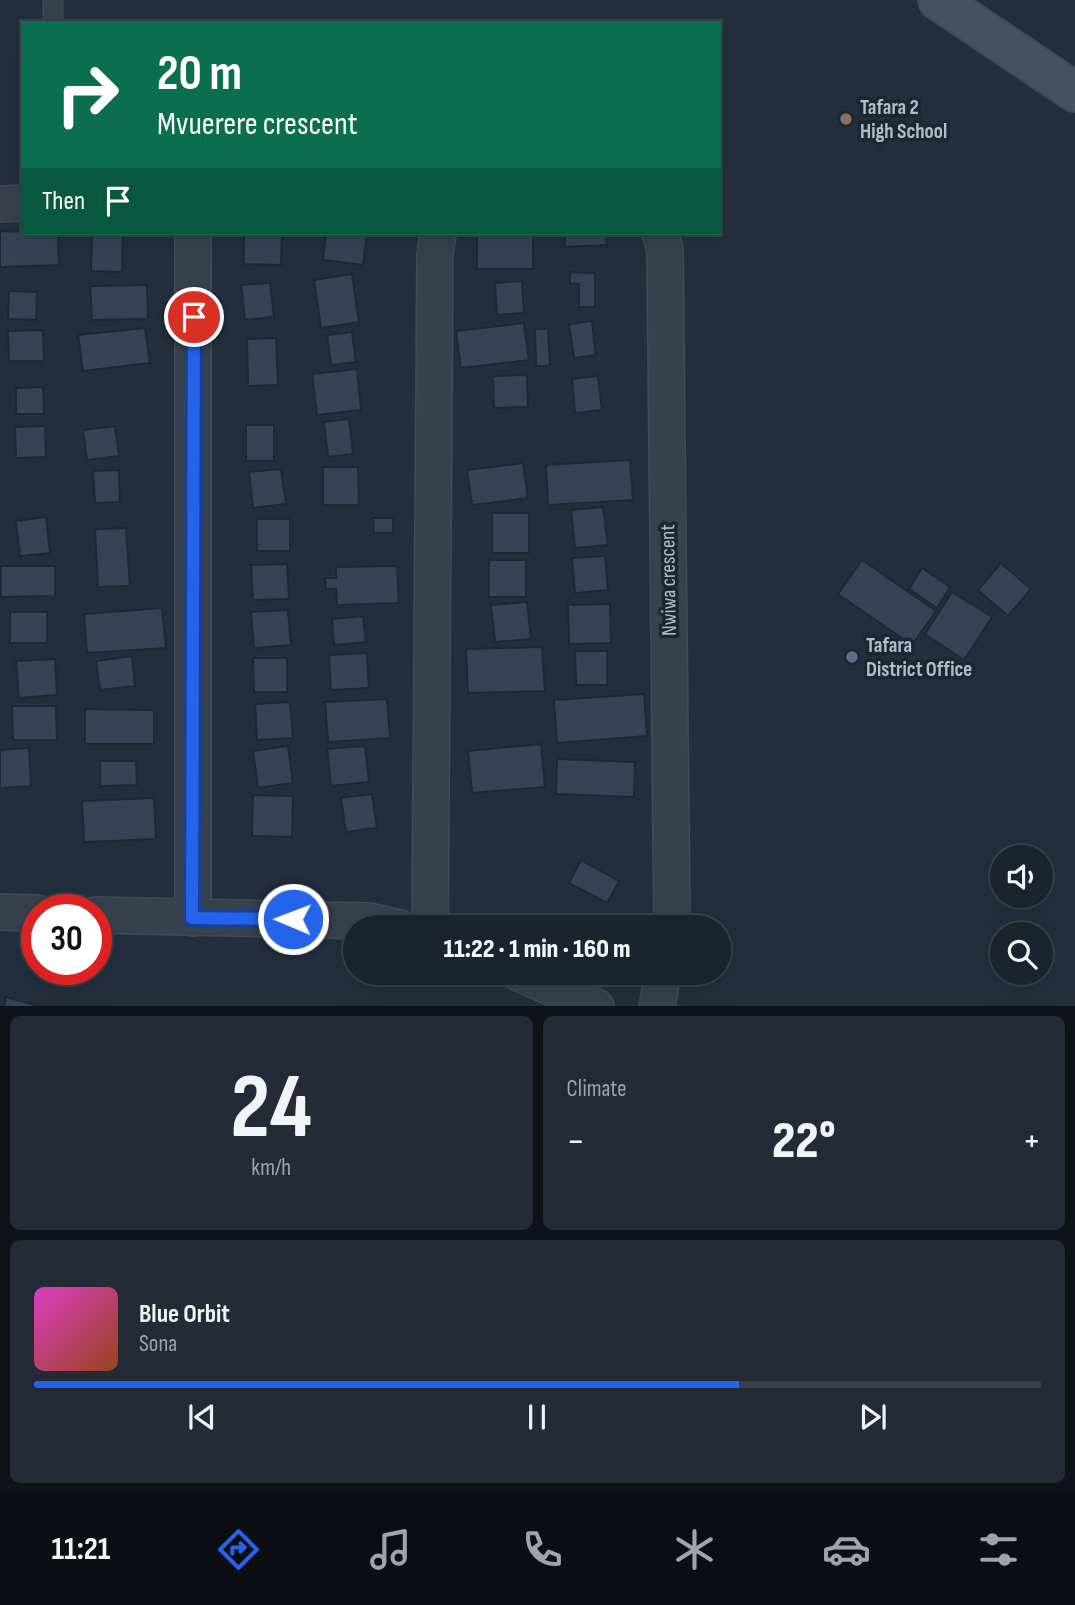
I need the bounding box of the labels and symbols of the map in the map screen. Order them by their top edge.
place label: Tafara 2 High School [860,95,947,144]
marker: Tafara 2 High School [838,111,854,127]
pin [164,287,224,347]
street label: Nwiwa crescent [655,524,682,636]
place label: Tafara District Office [866,633,972,682]
marker: Tafara District Office [844,649,860,665]
position arrow [256,882,330,956]
speed limit sign: 30 [21,894,112,985]

